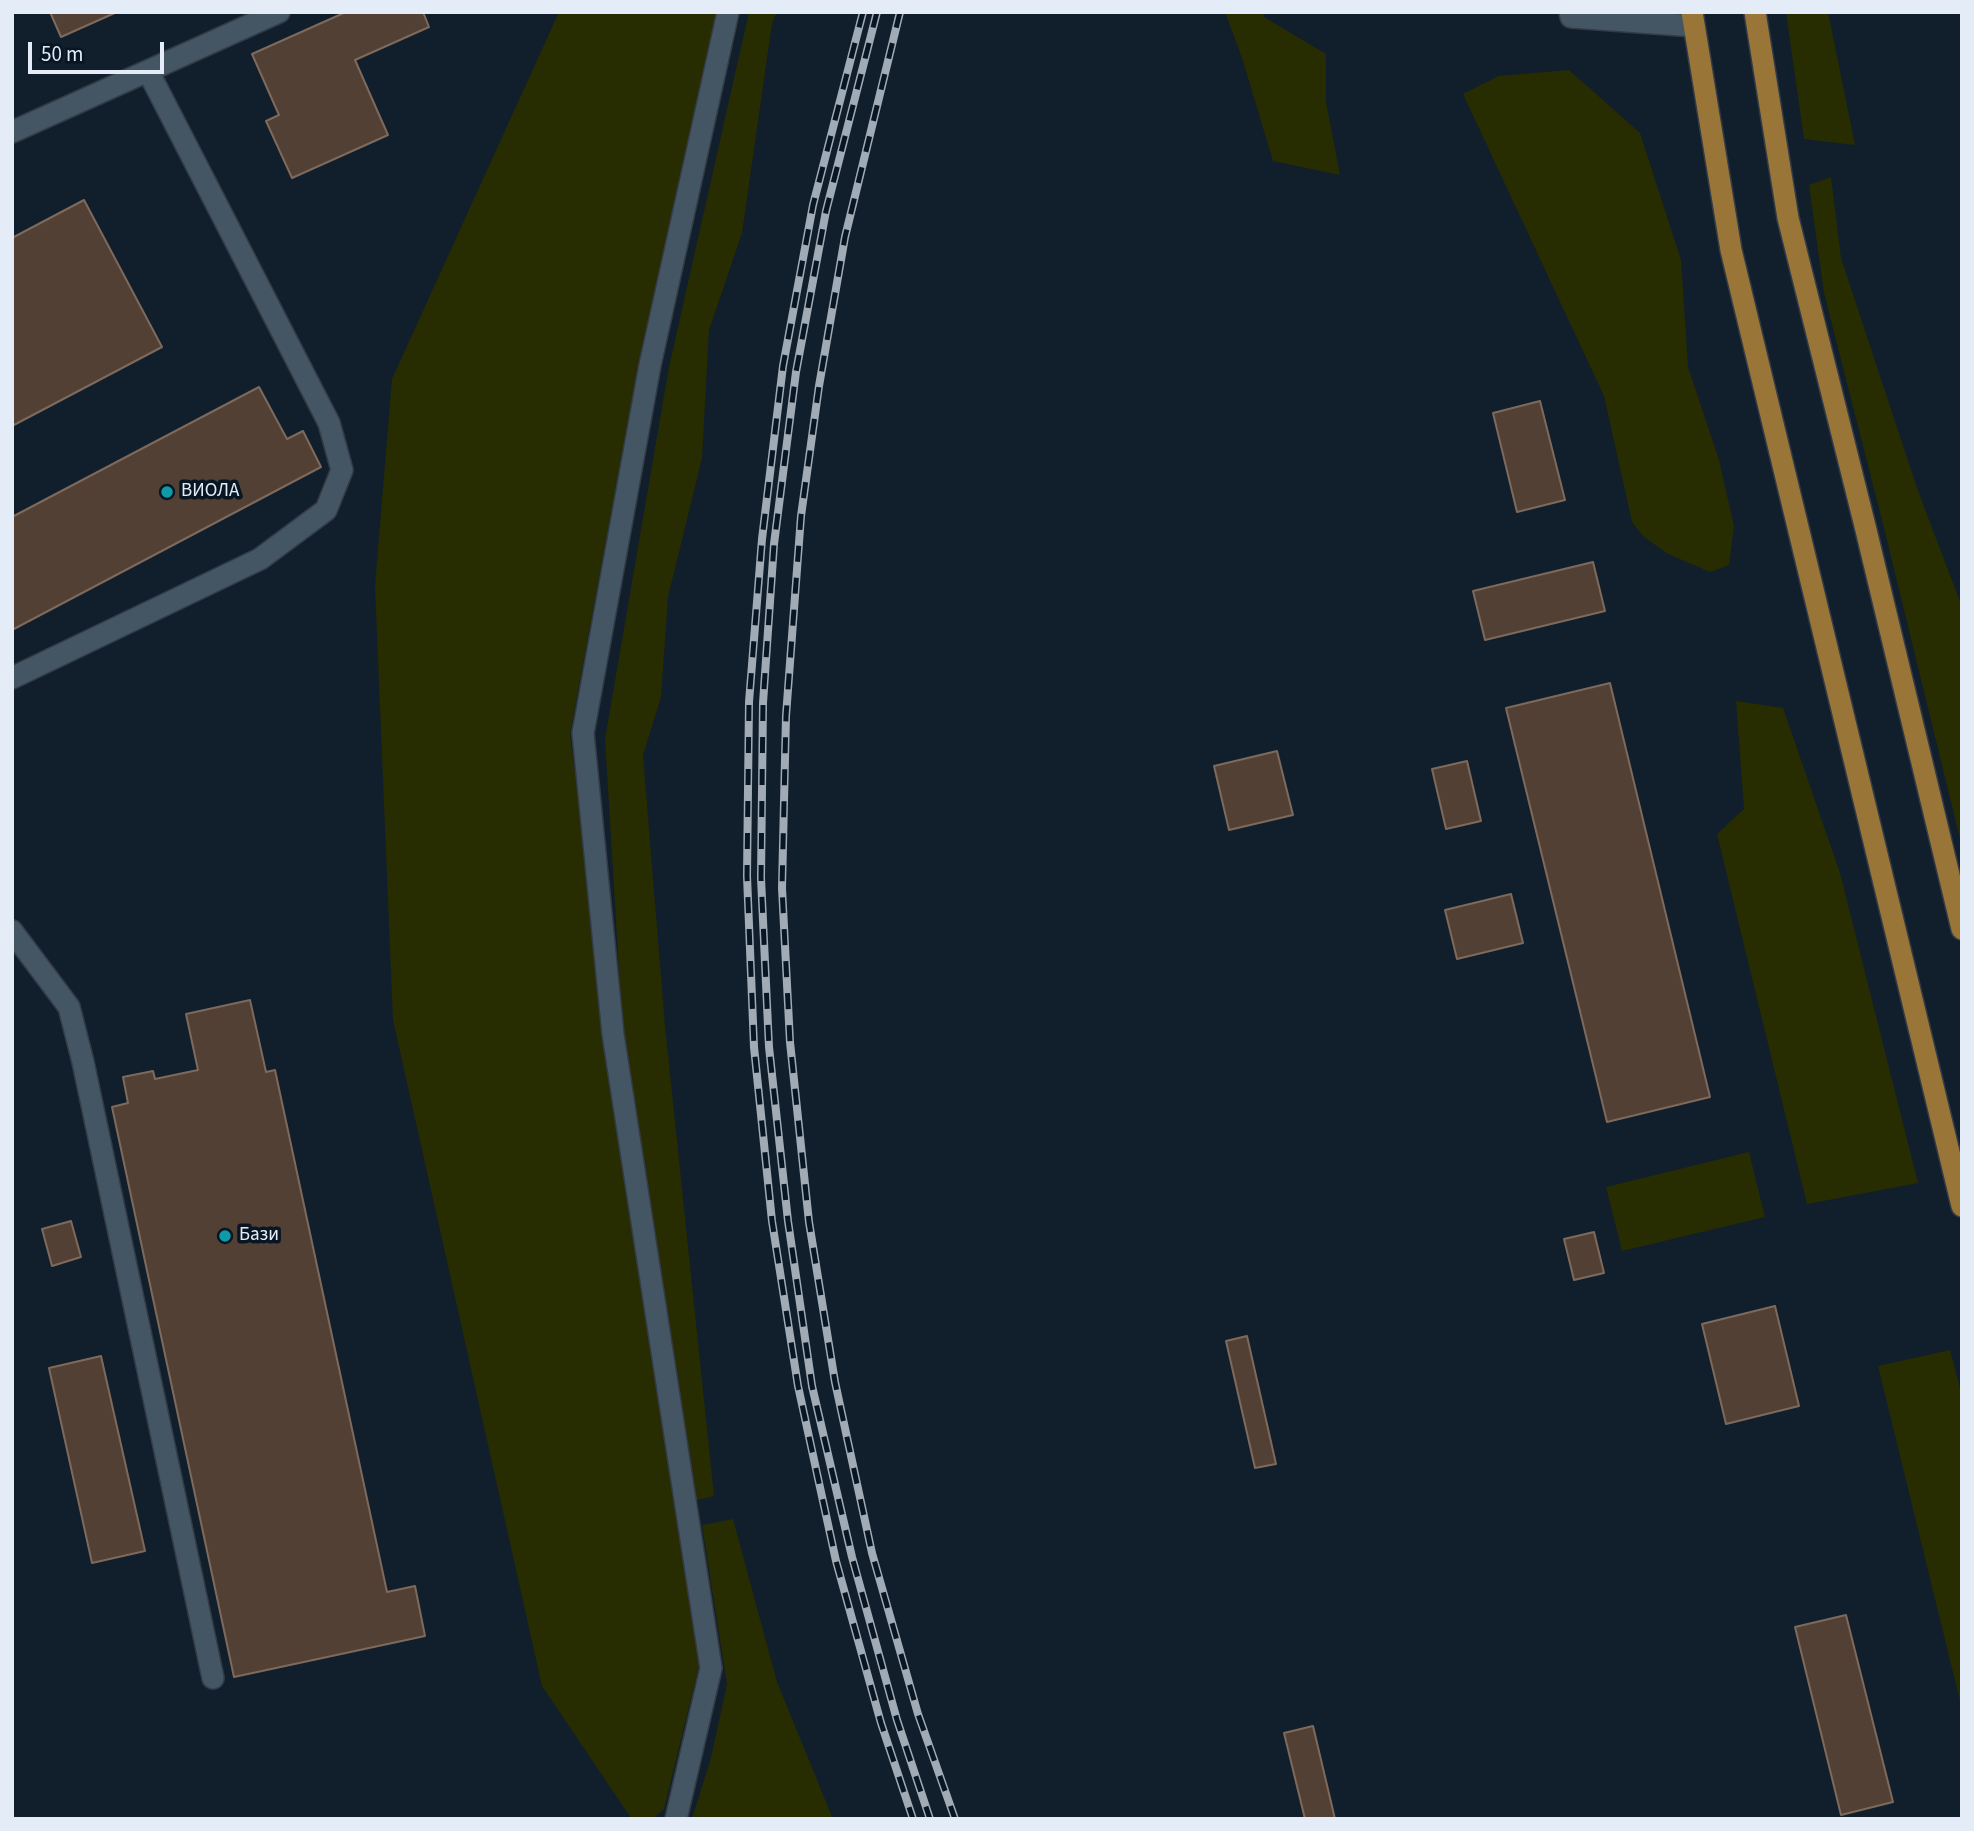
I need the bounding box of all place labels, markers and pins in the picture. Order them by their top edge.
place label: ВИОЛА [181,481,239,503]
marker: ВИОЛА [159,484,175,500]
place label: Бази [239,1225,279,1247]
marker: Бази [217,1228,233,1244]

